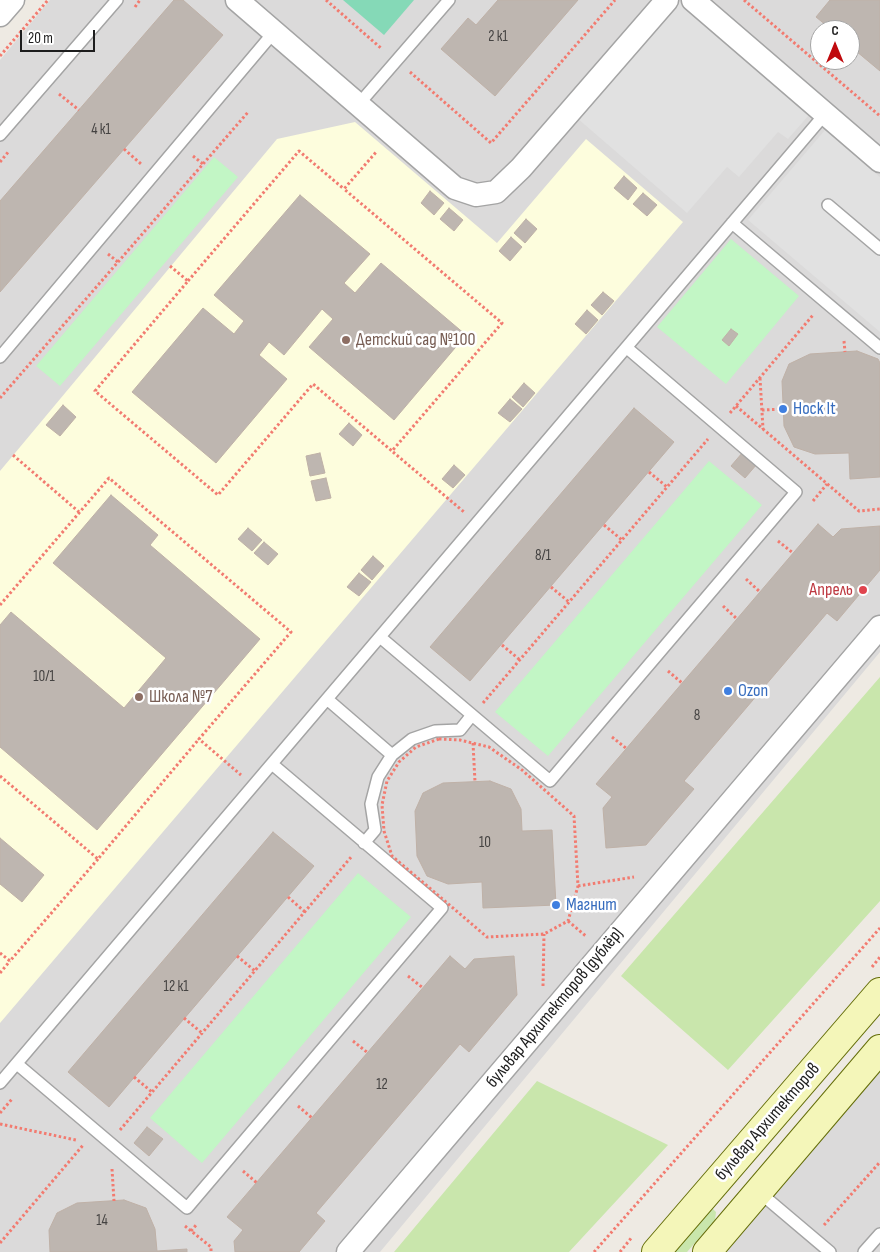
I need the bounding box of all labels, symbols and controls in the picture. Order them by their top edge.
scale bar [22,20,98,52]
north arrow [810,20,860,70]
text: С [831,22,839,39]
house number: 2 к1 [488,28,508,46]
text: 20 m [28,29,53,48]
house number: 4 к1 [91,121,111,139]
place label: Детский сад №100 [356,329,475,351]
marker: Детский сад №100 [340,334,352,346]
place label: Hock It [793,398,836,420]
marker: Hock It [777,403,789,415]
house number: 8/1 [535,547,551,565]
place label: Апрель [809,579,853,601]
marker: Апрель [857,584,869,596]
house number: 10/1 [33,668,55,686]
place label: Ozon [738,680,768,702]
marker: Ozon [722,685,734,697]
place label: Школа №7 [149,686,213,708]
marker: Школа №7 [133,691,145,703]
house number: 8 [694,707,700,725]
house number: 10 [479,834,491,852]
place label: Магнит [566,894,617,916]
marker: Магнит [550,899,562,911]
street label: бульвар Архитекторов (дублёр) [482,924,628,1092]
house number: 12 к1 [164,978,188,996]
street label: бульвар Архитекторов [711,1059,825,1185]
house number: 12 [376,1076,388,1094]
house number: 14 [96,1212,108,1230]

